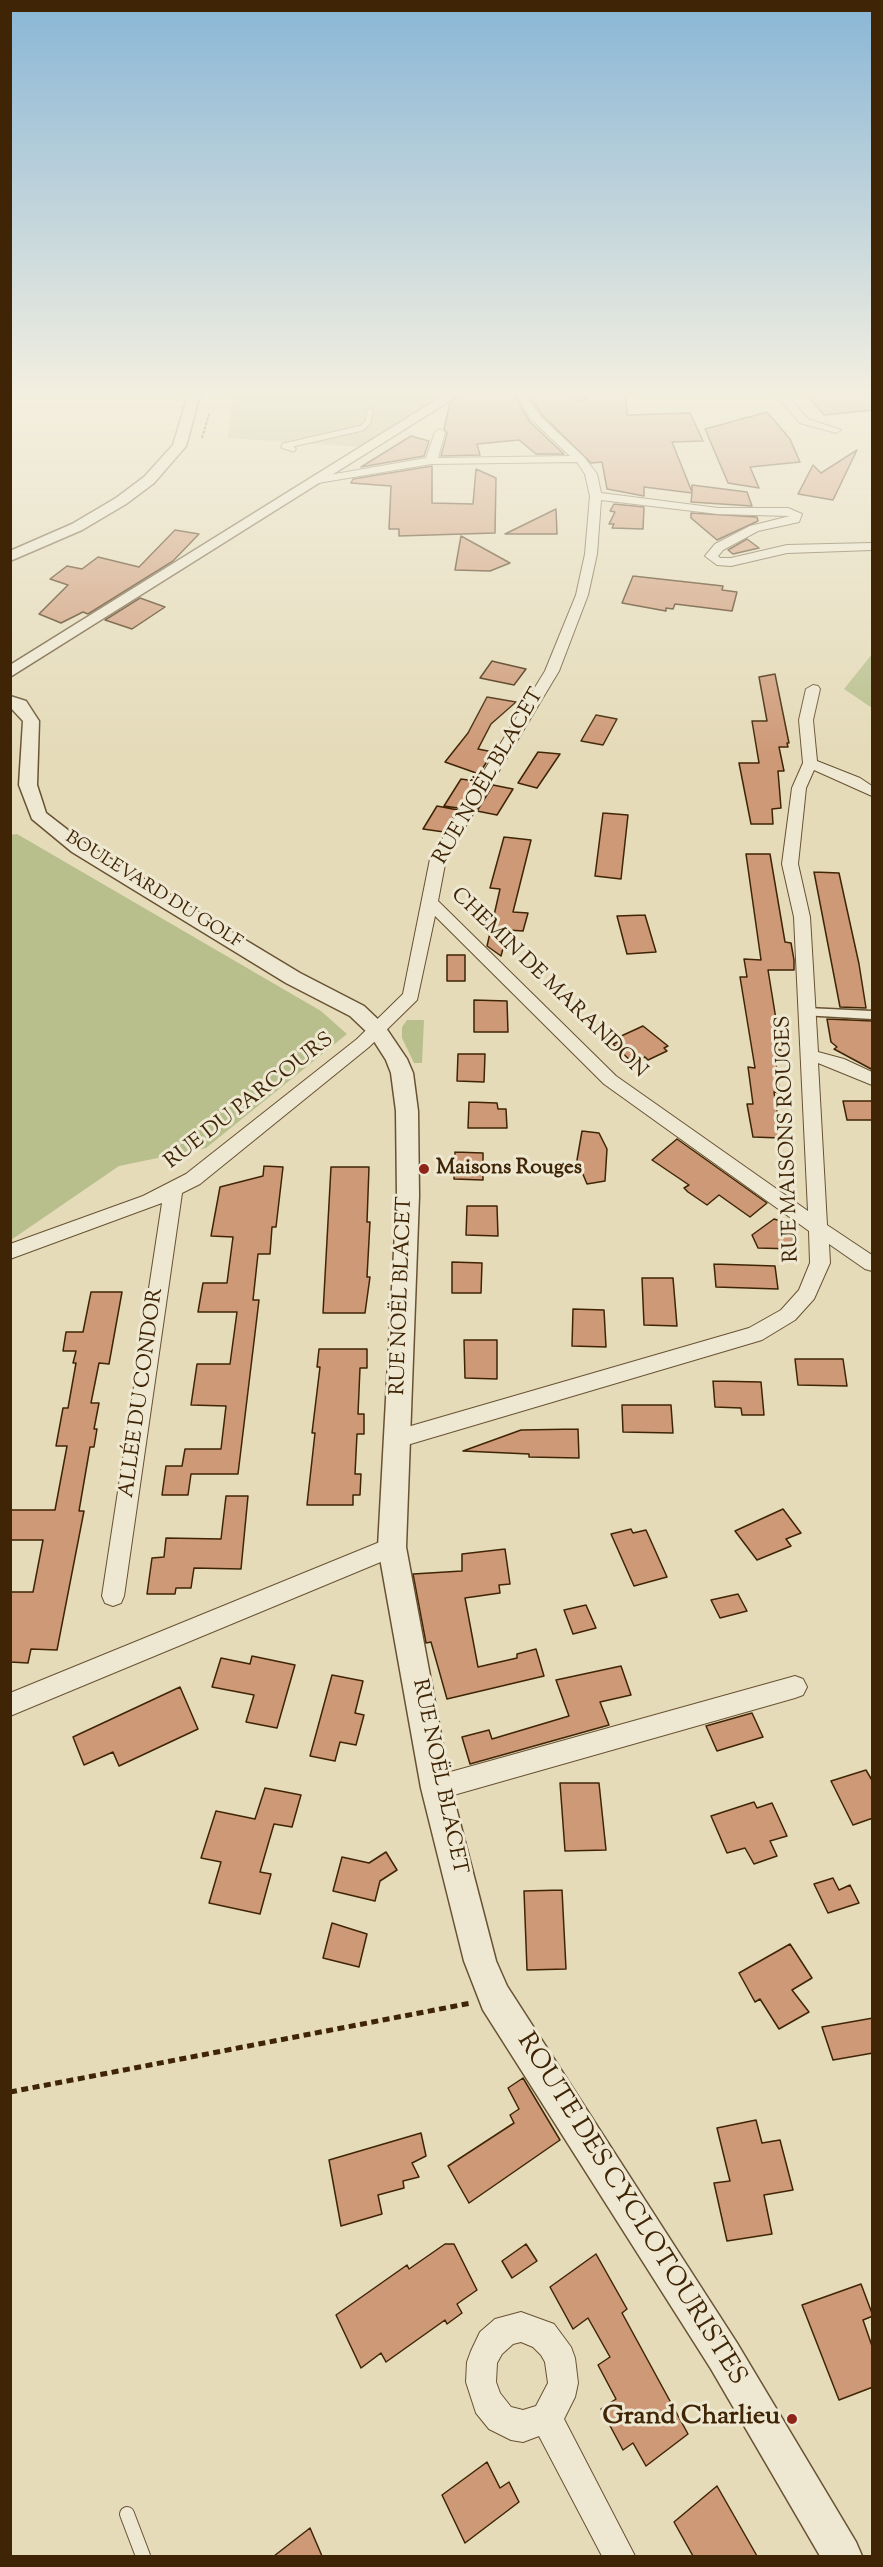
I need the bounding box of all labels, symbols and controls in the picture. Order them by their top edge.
street label: RUE NOËL BLACET [429,685,551,869]
street label: BOULEVARD DU GOLF [61,828,245,954]
street label: CHEMIN DE MARANDON [444,883,652,1085]
street label: RUE MAISONS ROUGES [772,1015,806,1263]
street label: RUE DU PARCOURS [161,1028,339,1176]
place label: Maisons Rouges [436,1156,582,1182]
marker: Maisons Rouges [417,1162,431,1176]
street label: RUE NOËL BLACET [387,1196,419,1396]
street label: ALLÉE DU CONDOR [116,1287,170,1499]
street label: RUE NOËL BLACET [405,1677,471,1877]
street label: ROUTE DES CYCLOTOURISTES [508,2028,752,2392]
place label: Grand Charlieu [603,2403,780,2435]
marker: Grand Charlieu [785,2412,799,2426]

